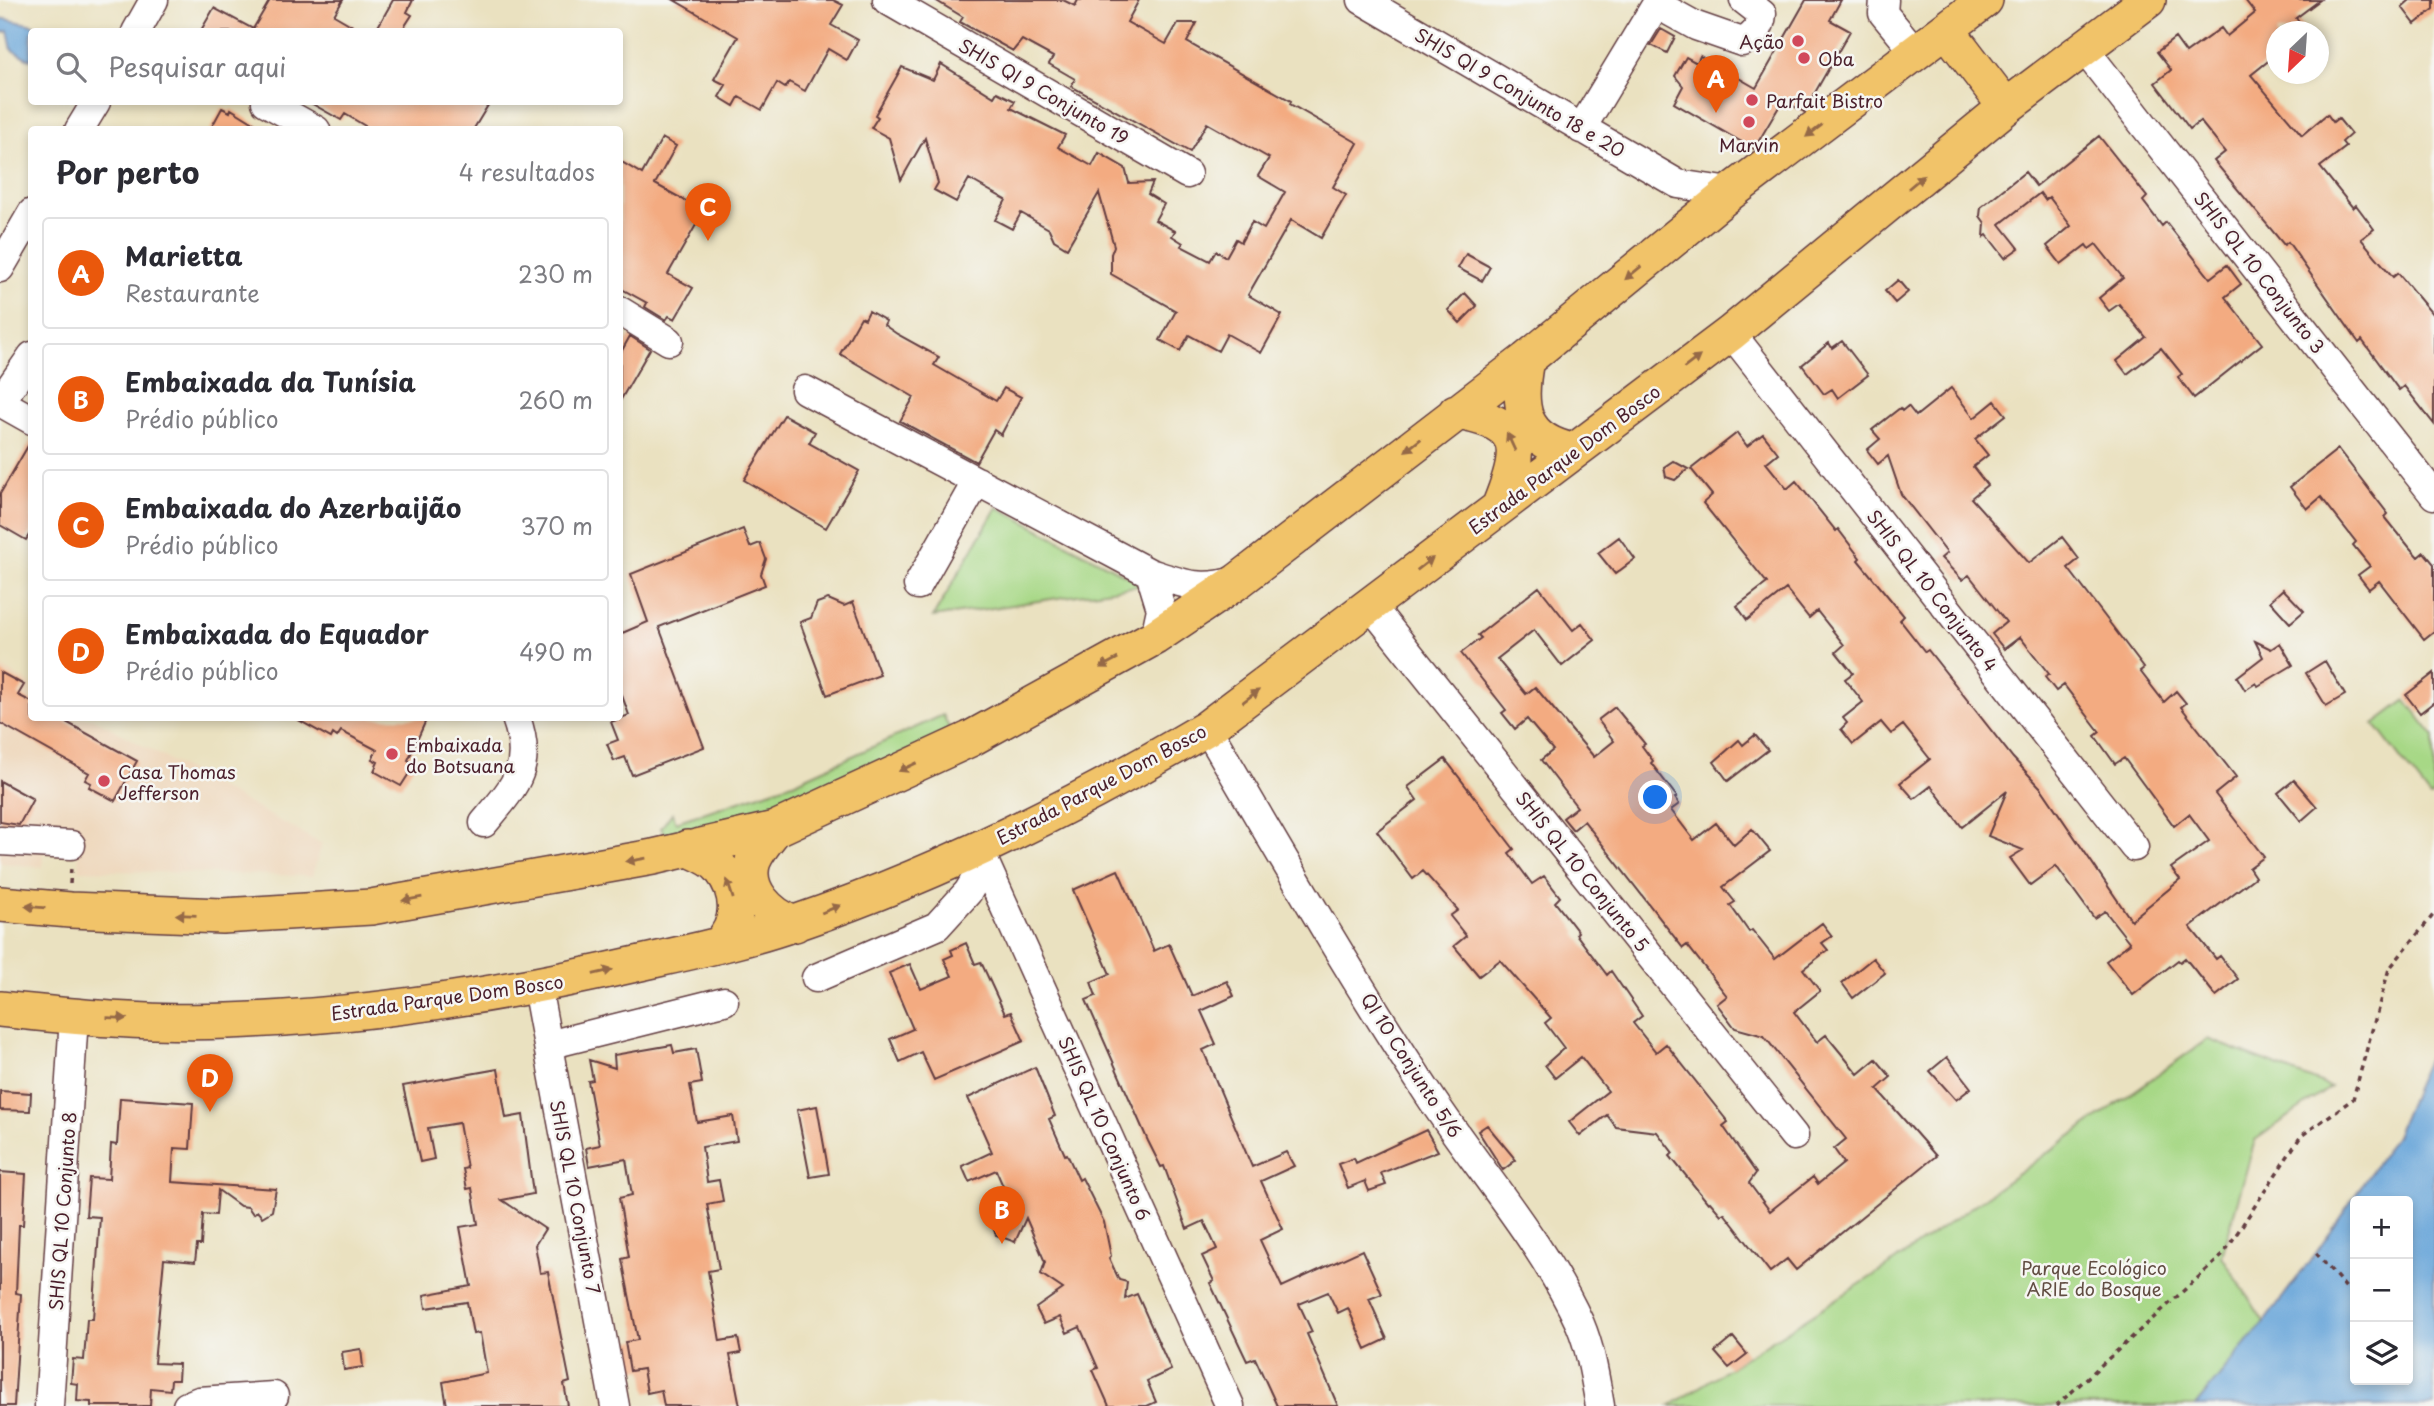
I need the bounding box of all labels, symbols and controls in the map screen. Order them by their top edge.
street label: SHIS QI 9 Conjunto 18 e 20 [1410,21,1630,163]
north arrow [2266,21,2329,84]
search box [28,28,623,105]
place label: Ação [1739,28,1784,55]
street label: SHIS QI 9 Conjunto 19 [954,31,1134,151]
marker: Ação [1790,33,1806,49]
place label: Oba [1818,45,1855,72]
text: Pesquisar aqui [108,47,286,86]
icon: search [52,48,90,86]
marker: Oba [1796,50,1812,66]
pin: A [1693,55,1739,113]
place label: Parfait Bistro [1766,87,1883,114]
marker: Parfait Bistro [1744,92,1760,108]
marker: Marvin [1741,114,1757,130]
one-way arrow [1805,123,1823,138]
place label: Marvin [1719,131,1779,158]
text: Por perto [56,149,199,194]
text: 4 resultados [459,154,595,189]
one-way arrow [1908,175,1925,190]
pin: C [685,183,731,241]
street label: SHIS QL 10 Conjunto 3 [2188,185,2332,359]
text: Marietta [125,236,243,275]
text: A [72,256,90,291]
text: 230 m [518,256,593,291]
one-way arrow [1625,265,1643,280]
text: Restaurante [125,275,260,310]
one-way arrow [1683,355,1702,369]
text: Embaixada da Tunísia [125,362,416,401]
street label: Estrada Parque Dom Bosco [1462,378,1666,540]
text: B [73,382,89,417]
text: 260 m [518,382,593,417]
text: Prédio público [125,401,279,436]
one-way arrow [1505,432,1517,452]
one-way arrow [1404,438,1422,453]
text: Embaixada do Azerbaijão [125,488,461,527]
street label: SHIS QL 10 Conjunto 4 [1861,503,2005,677]
text: C [72,508,90,543]
text: 370 m [520,508,593,543]
text: Prédio público [125,527,279,562]
one-way arrow [1416,557,1434,572]
text: Embaixada do Equador [125,614,429,653]
text: D [72,634,90,669]
text: 490 m [519,634,593,669]
text: Prédio público [125,653,279,688]
one-way arrow [1099,657,1118,669]
one-way arrow [1242,689,1260,703]
street label: Estrada Parque Dom Bosco [991,717,1211,851]
place label: Embaixada do Botsuana [406,731,516,779]
marker: Embaixada do Botsuana [384,746,400,762]
place label: Casa Thomas Jefferson [118,758,236,806]
one-way arrow [898,761,918,773]
marker: Casa Thomas Jefferson [96,773,112,789]
your location [1638,780,1672,814]
street label: SHIS QL 10 Conjunto 5 [1510,785,1656,957]
one-way arrow [625,854,647,865]
one-way arrow [724,879,735,900]
one-way arrow [401,894,423,905]
one-way arrow [24,901,46,912]
one-way arrow [821,904,842,915]
one-way arrow [175,909,197,920]
one-way arrow [593,966,615,977]
street label: Estrada Parque Dom Bosco [329,967,565,1027]
street label: QI 10 Conjunto 5/6 [1355,987,1469,1143]
one-way arrow [106,1012,128,1024]
street label: SHIS QL 10 Conjunto 6 [1052,1032,1158,1224]
pin: D [187,1054,233,1112]
street label: SHIS QL 10 Conjunto 7 [544,1098,608,1296]
street label: SHIS QL 10 Conjunto 8 [42,1111,82,1311]
pin: B [979,1186,1025,1244]
map controls [2350,1196,2413,1385]
button: + [2350,1196,2413,1259]
park label: Parque Ecológico ARIE do Bosque [2021,1254,2167,1302]
button: − [2350,1259,2413,1322]
button: layers [2350,1322,2413,1385]

